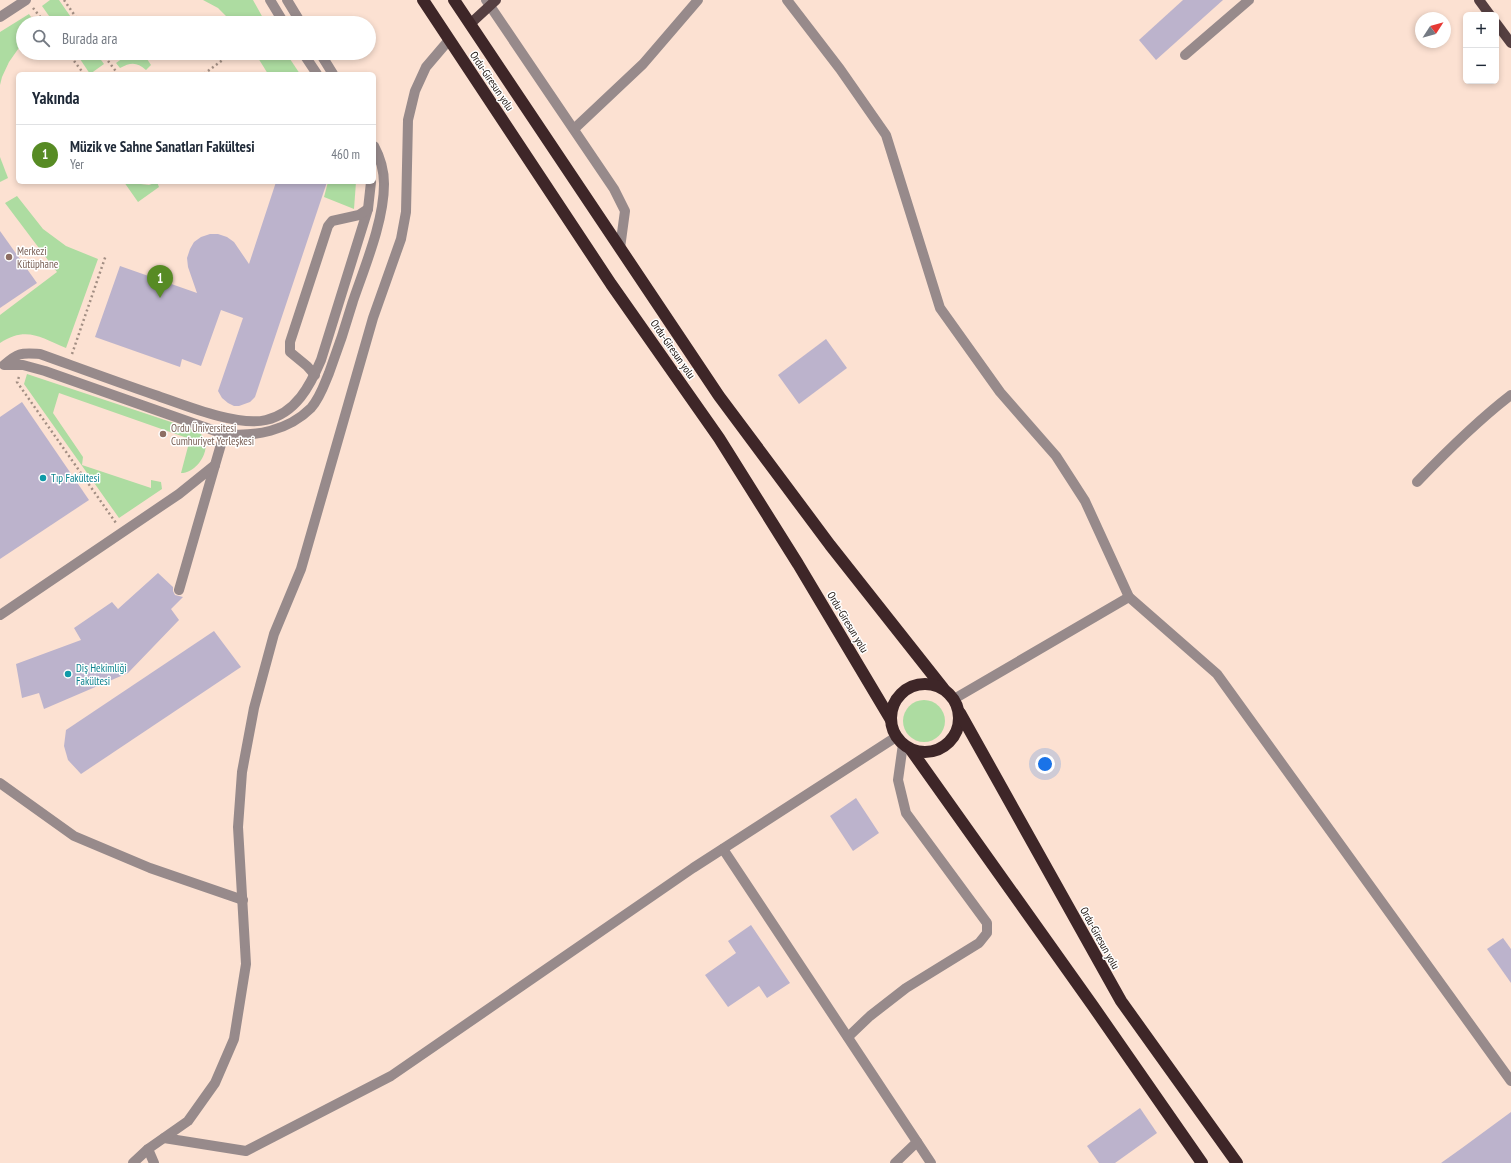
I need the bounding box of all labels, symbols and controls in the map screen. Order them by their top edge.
north arrow [1415,12,1451,48]
map controls [1463,12,1499,84]
button: + [1463,12,1499,48]
search box [16,16,376,60]
icon: search [30,27,52,49]
text: Burada ara [62,29,117,48]
street label: Ordu-Giresun yolu [467,48,517,114]
button: − [1463,48,1499,84]
text: Yakında [32,87,79,109]
text: Müzik ve Sahne Sanatları Fakültesi [70,137,255,156]
text: 1 [42,146,48,163]
text: 460 m [331,146,360,163]
text: Yer [70,156,84,173]
place label: Merkezi Kütüphane [17,244,59,271]
marker: Merkezi Kütüphane [4,252,14,262]
pin: 1 [147,265,173,298]
street label: Ordu-Giresun yolu [647,317,699,381]
place label: Ordu Üniversitesi Cumhuriyet Yerleşkesi [171,421,254,448]
marker: Ordu Üniversitesi Cumhuriyet Yerleşkesi [158,429,168,439]
place label: Tıp Fakültesi [51,471,100,485]
marker: Tıp Fakültesi [38,473,48,483]
street label: Ordu-Giresun yolu [824,589,872,655]
place label: Diş Hekimliği Fakültesi [76,661,127,688]
marker: Diş Hekimliği Fakültesi [63,669,73,679]
your location [1035,754,1055,774]
street label: Ordu-Giresun yolu [1077,904,1123,972]

